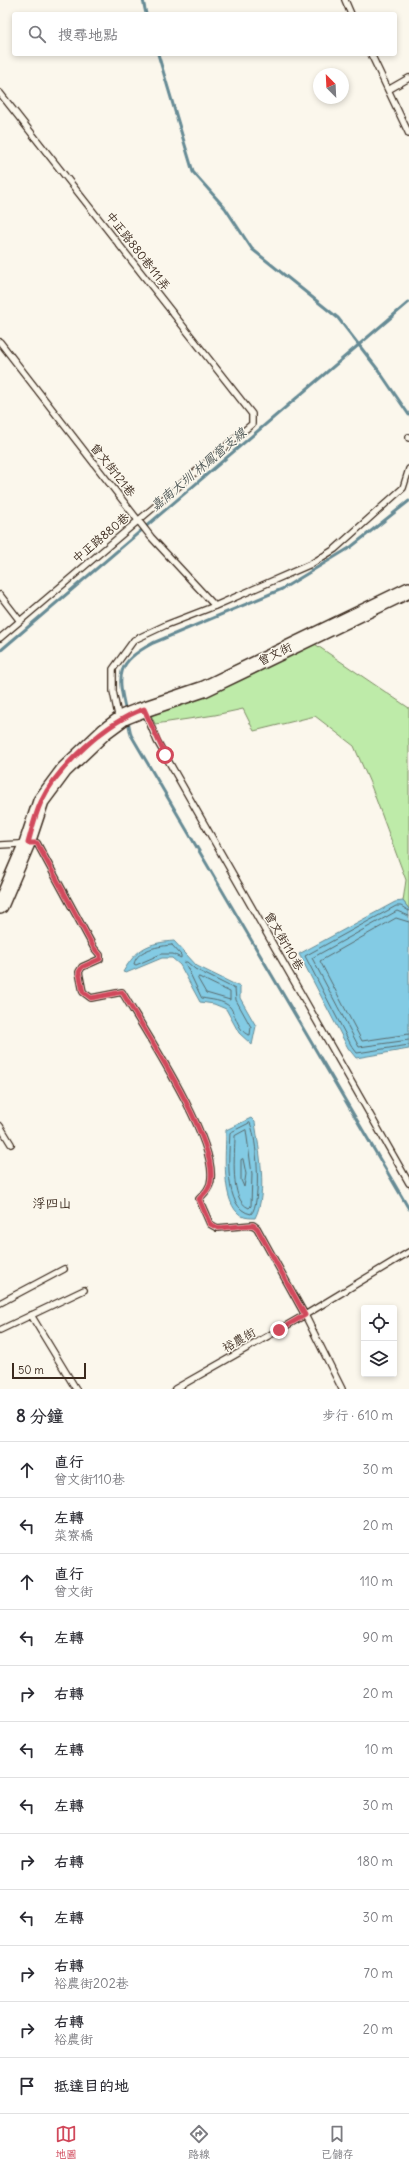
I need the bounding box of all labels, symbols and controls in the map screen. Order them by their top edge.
search box [12,12,397,56]
icon: search [26,23,48,45]
text: 搜尋地點 [58,25,118,44]
north arrow [313,68,349,104]
street label: 中正路880巷111弄 [103,208,174,293]
water label: 嘉南大圳 林鳳營支線 [147,424,251,514]
street label: 曾文街121巷 [88,440,139,500]
street label: 中正路880巷 [69,509,132,566]
street label: 曾文街 [255,639,294,668]
route start [156,746,174,764]
street label: 曾文街110巷 [262,909,307,973]
district label: 浮四山 [32,1195,72,1212]
map controls [361,1305,397,1377]
button: locate [361,1305,397,1341]
route end [270,1321,288,1339]
street label: 裕農街 [219,1324,258,1355]
button: layers [361,1341,397,1377]
scale bar [12,1361,86,1380]
text: 50 m [18,1363,44,1377]
text: 8 分鐘 [16,1405,64,1427]
text: 步行 · 610 m [322,1407,393,1424]
text: 直行 [54,1452,84,1471]
icon: ahead [16,1459,38,1481]
text: 30 m [363,1461,393,1478]
text: 曾文街110巷 [54,1471,125,1488]
text: 左轉 [54,1508,84,1527]
icon: left [16,1515,38,1537]
text: 20 m [363,1517,393,1534]
text: 菜寮橋 [54,1527,93,1544]
text: 直行 [54,1564,84,1583]
icon: ahead [16,1571,38,1593]
text: 110 m [360,1573,393,1590]
text: 曾文街 [54,1583,93,1600]
icon: left [16,1627,38,1649]
text: 左轉 [54,1628,84,1647]
text: 90 m [362,1629,393,1646]
icon: right [16,1683,38,1705]
text: 右轉 [54,1684,84,1703]
text: 20 m [363,1685,393,1702]
icon: left [16,1739,38,1761]
text: 左轉 [54,1740,84,1759]
text: 10 m [365,1741,393,1758]
icon: left [16,1795,38,1817]
text: 左轉 [54,1796,84,1815]
text: 30 m [363,1797,393,1814]
icon: right [16,1851,38,1873]
text: 右轉 [54,1852,84,1871]
text: 180 m [357,1853,393,1870]
icon: left [16,1907,38,1929]
text: 左轉 [54,1908,84,1927]
text: 30 m [363,1909,393,1926]
text: 右轉 [54,1956,84,1975]
icon: right [16,1963,38,1985]
text: 70 m [364,1965,393,1982]
text: 裕農街202巷 [54,1975,129,1992]
text: 右轉 [54,2012,84,2031]
icon: right [16,2019,38,2041]
text: 20 m [363,2021,393,2038]
text: 裕農街 [54,2031,93,2048]
icon: arrive [16,2075,38,2097]
text: 抵達目的地 [54,2076,129,2095]
tab: 地圖 [55,2123,77,2161]
tab: 路線 [188,2123,210,2161]
tab: 已儲存 [321,2123,354,2161]

